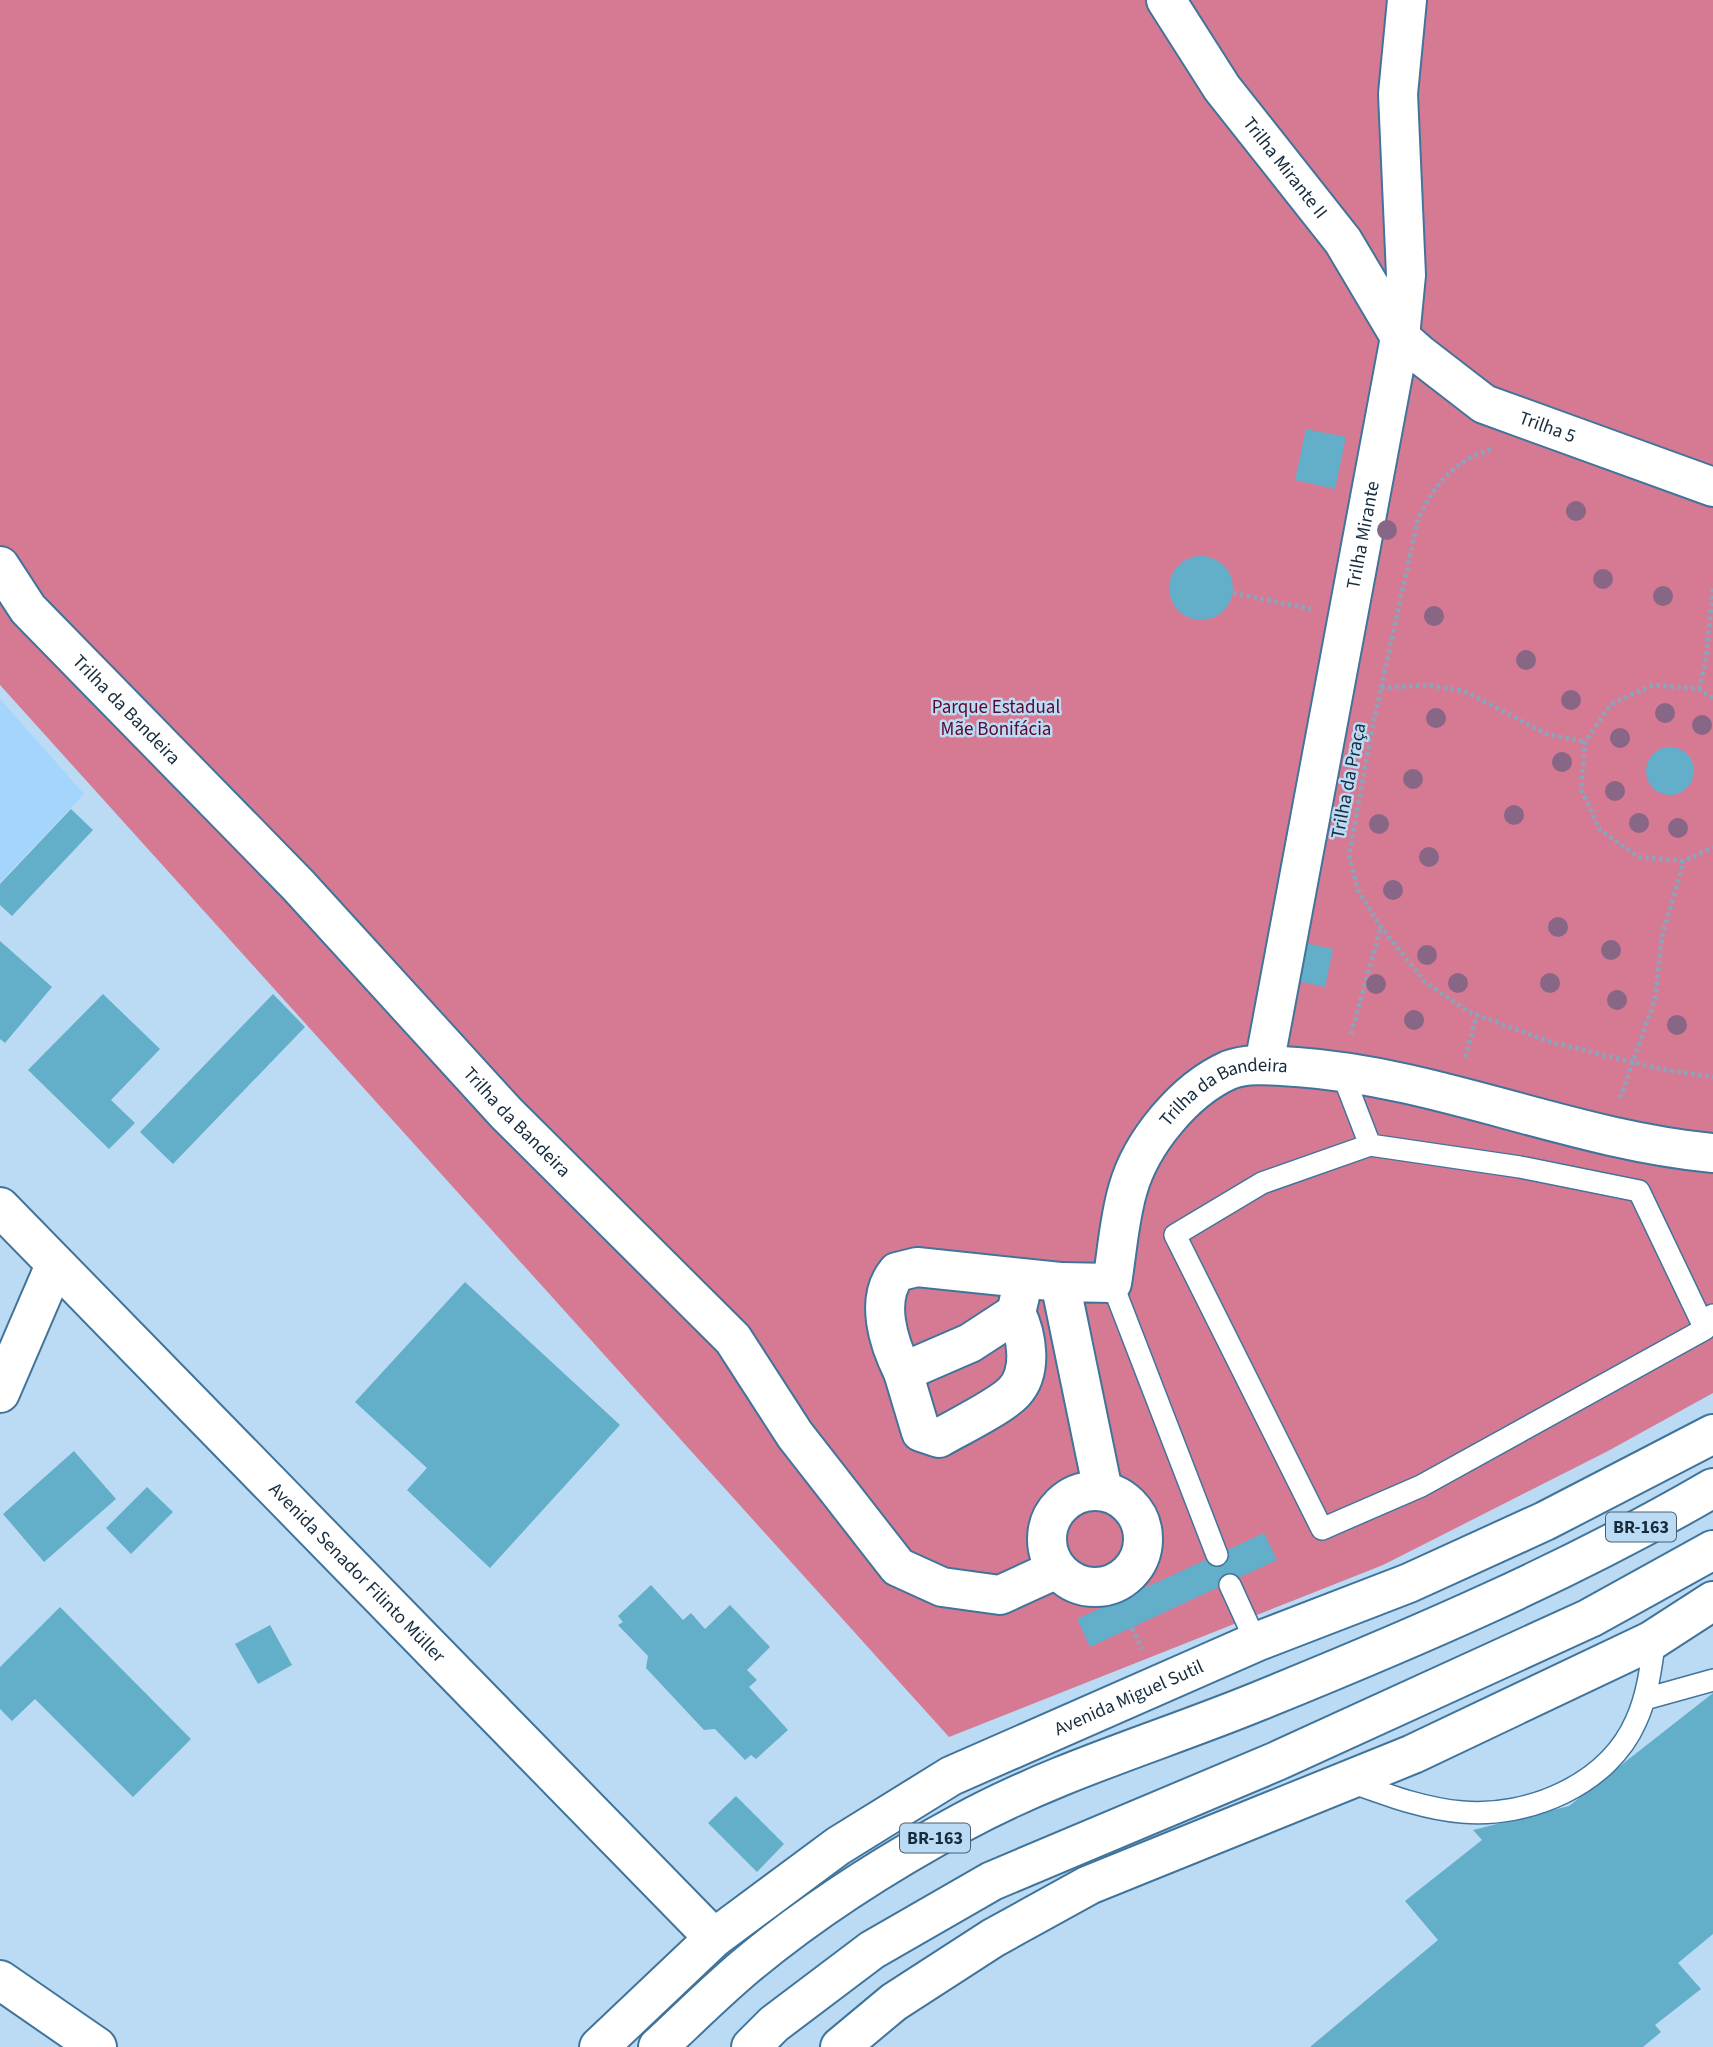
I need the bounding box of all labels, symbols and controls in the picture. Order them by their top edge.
street label: Trilha Mirante II [1236,111,1334,224]
street label: Trilha 5 [1515,404,1580,450]
street label: Trilha Mirante [1340,479,1386,591]
street label: Trilha da Bandeira [66,648,187,771]
park label: Parque Estadual Mãe Bonifácia [932,694,1060,743]
street label: Trilha da Praça [1325,721,1373,841]
street label: Trilha da Bandeira [1153,1052,1289,1132]
street label: Trilha da Bandeira [457,1061,577,1183]
street label: Avenida Senador Filinto Müller [263,1476,452,1669]
road number: BR-163 [1606,1512,1676,1542]
street label: Avenida Miguel Sutil [1050,1653,1208,1743]
road number: BR-163 [900,1824,970,1852]

